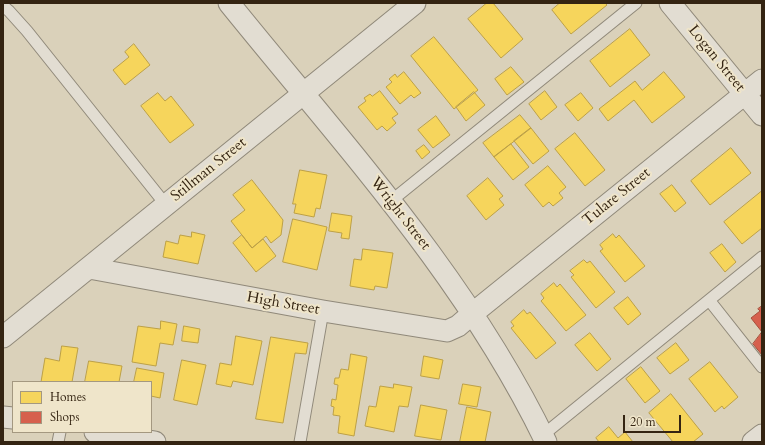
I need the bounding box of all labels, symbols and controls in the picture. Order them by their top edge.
street label: Logan Street [684,22,748,96]
street label: Stillman Street [168,134,250,206]
street label: Tulare Street [580,164,654,230]
street label: Wright Street [366,174,434,254]
street label: High Street [245,289,321,319]
legend [12,381,152,433]
text: Homes [50,389,86,405]
scale bar [625,407,683,433]
text: Shops [50,409,79,425]
text: 20 m [630,414,656,430]

